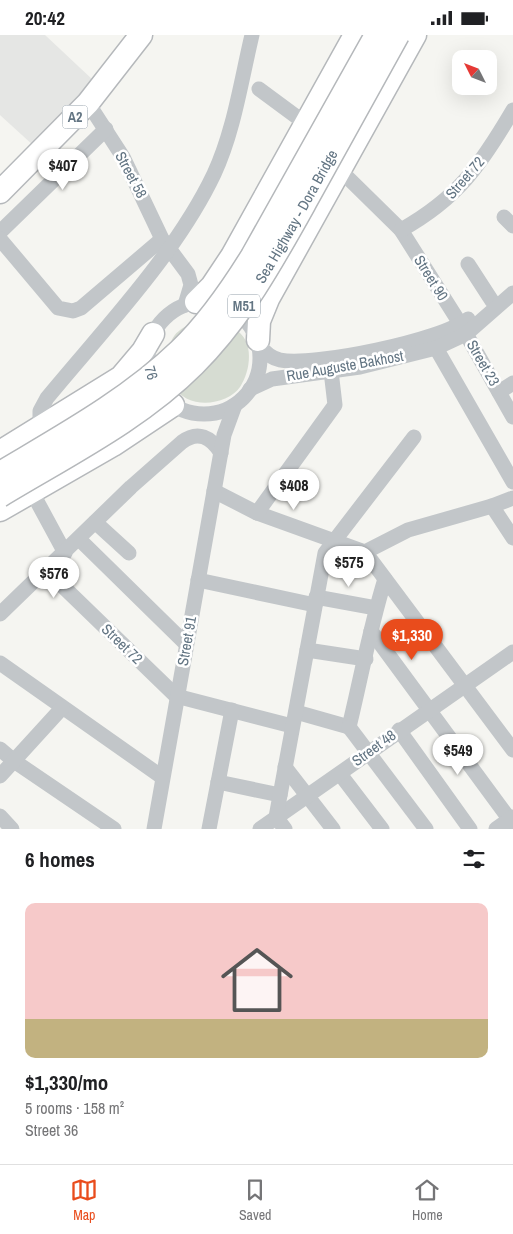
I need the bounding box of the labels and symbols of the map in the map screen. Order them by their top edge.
north arrow [452,50,498,95]
road number: A2 [62,105,88,129]
street label: Sea Highway - Dora Bridge [250,145,343,287]
street label: Street 58 [110,148,153,202]
pin: $407 [33,149,93,191]
street label: Street 72 [440,152,489,203]
street label: Street 90 [409,251,454,305]
road number: M51 [228,295,260,317]
street label: Street 23 [462,336,505,390]
street label: Rue Auguste Bakhost [285,345,406,386]
street label: 76 [140,363,164,382]
pin: $408 [264,469,324,511]
pin: $575 [319,545,379,588]
pin: $576 [24,557,84,599]
street label: Street 91 [172,614,201,667]
street label: Street 72 [97,619,148,669]
pin: $1,330 [371,619,453,661]
street label: Street 48 [347,724,400,771]
pin: $549 [428,733,488,776]

